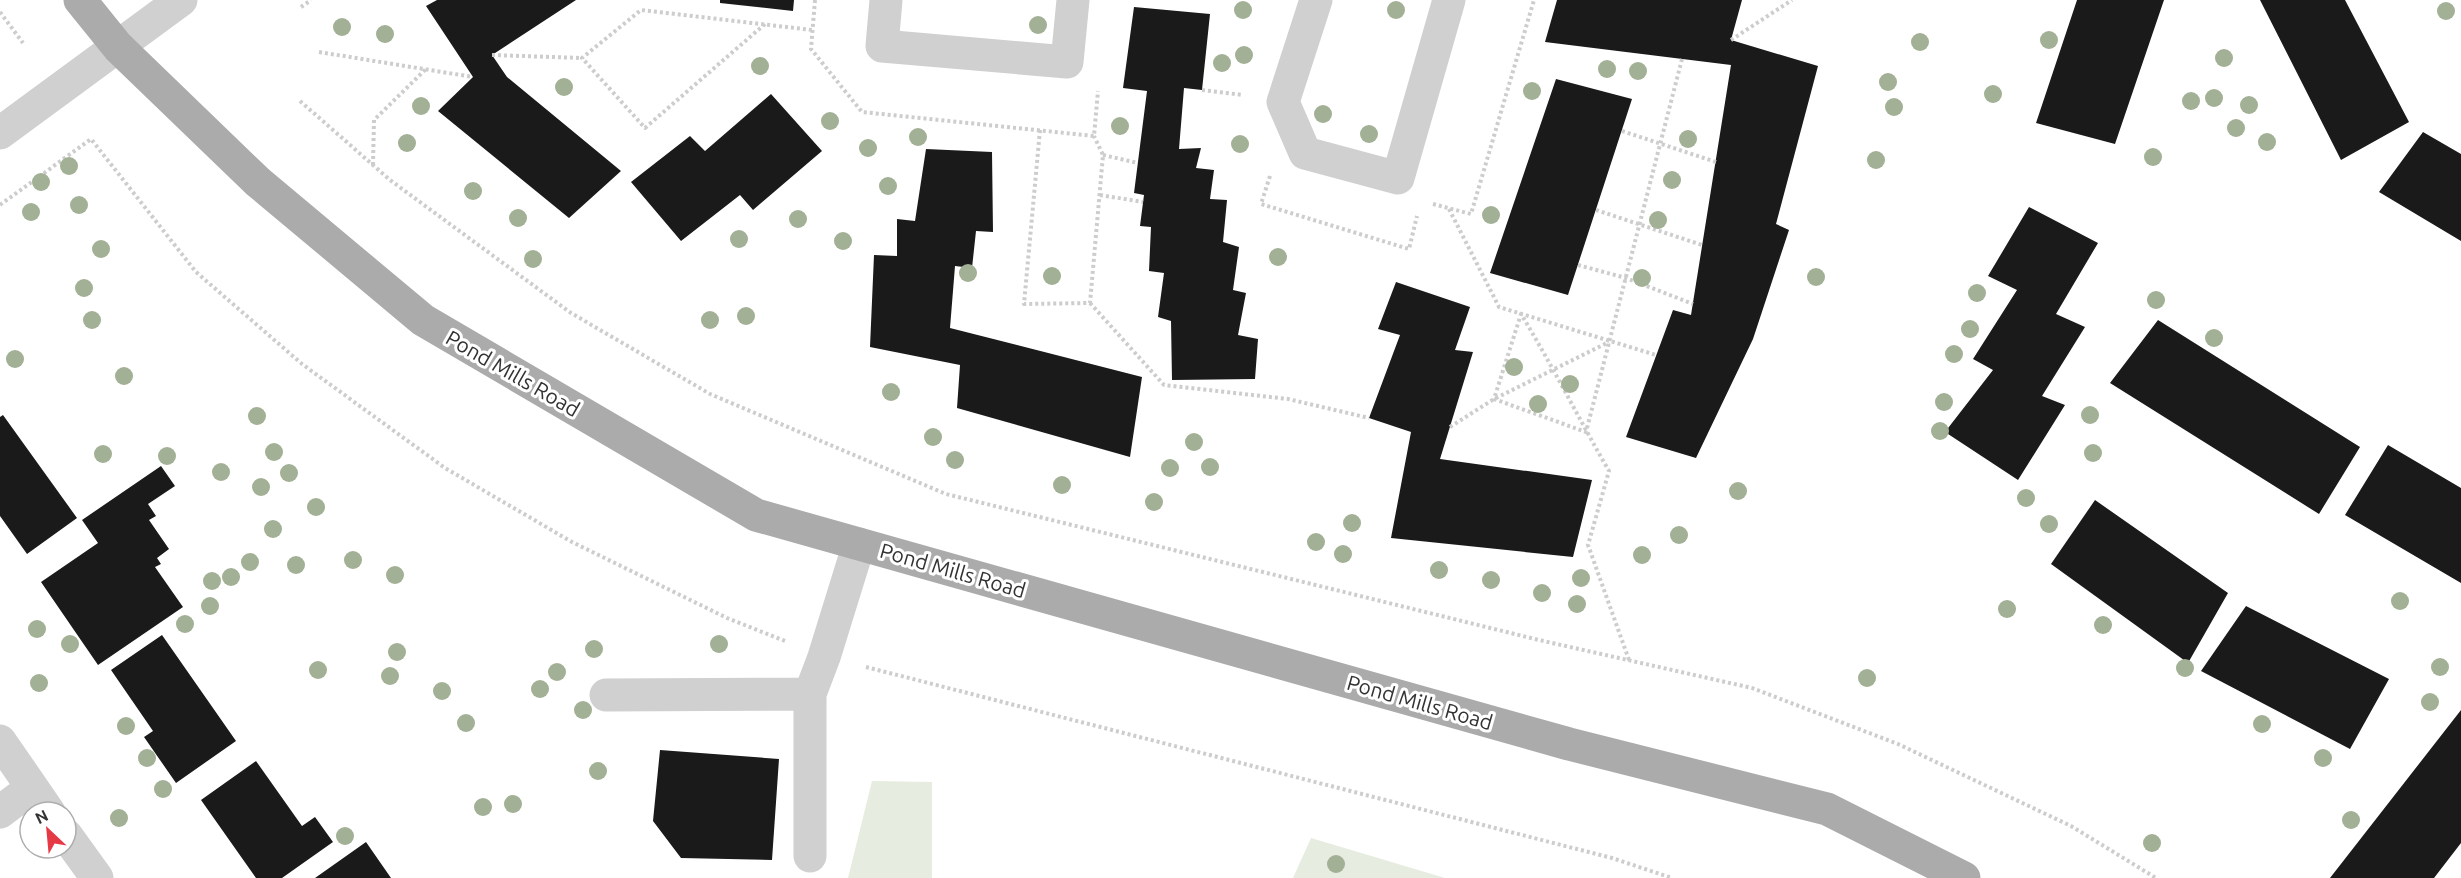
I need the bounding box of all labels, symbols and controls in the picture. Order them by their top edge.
street label: Pond Mills Road [442,325,584,421]
street label: Pond Mills Road [877,538,1029,602]
street label: Pond Mills Road [1344,670,1496,734]
north arrow [18,800,78,860]
text: N [32,806,51,827]

